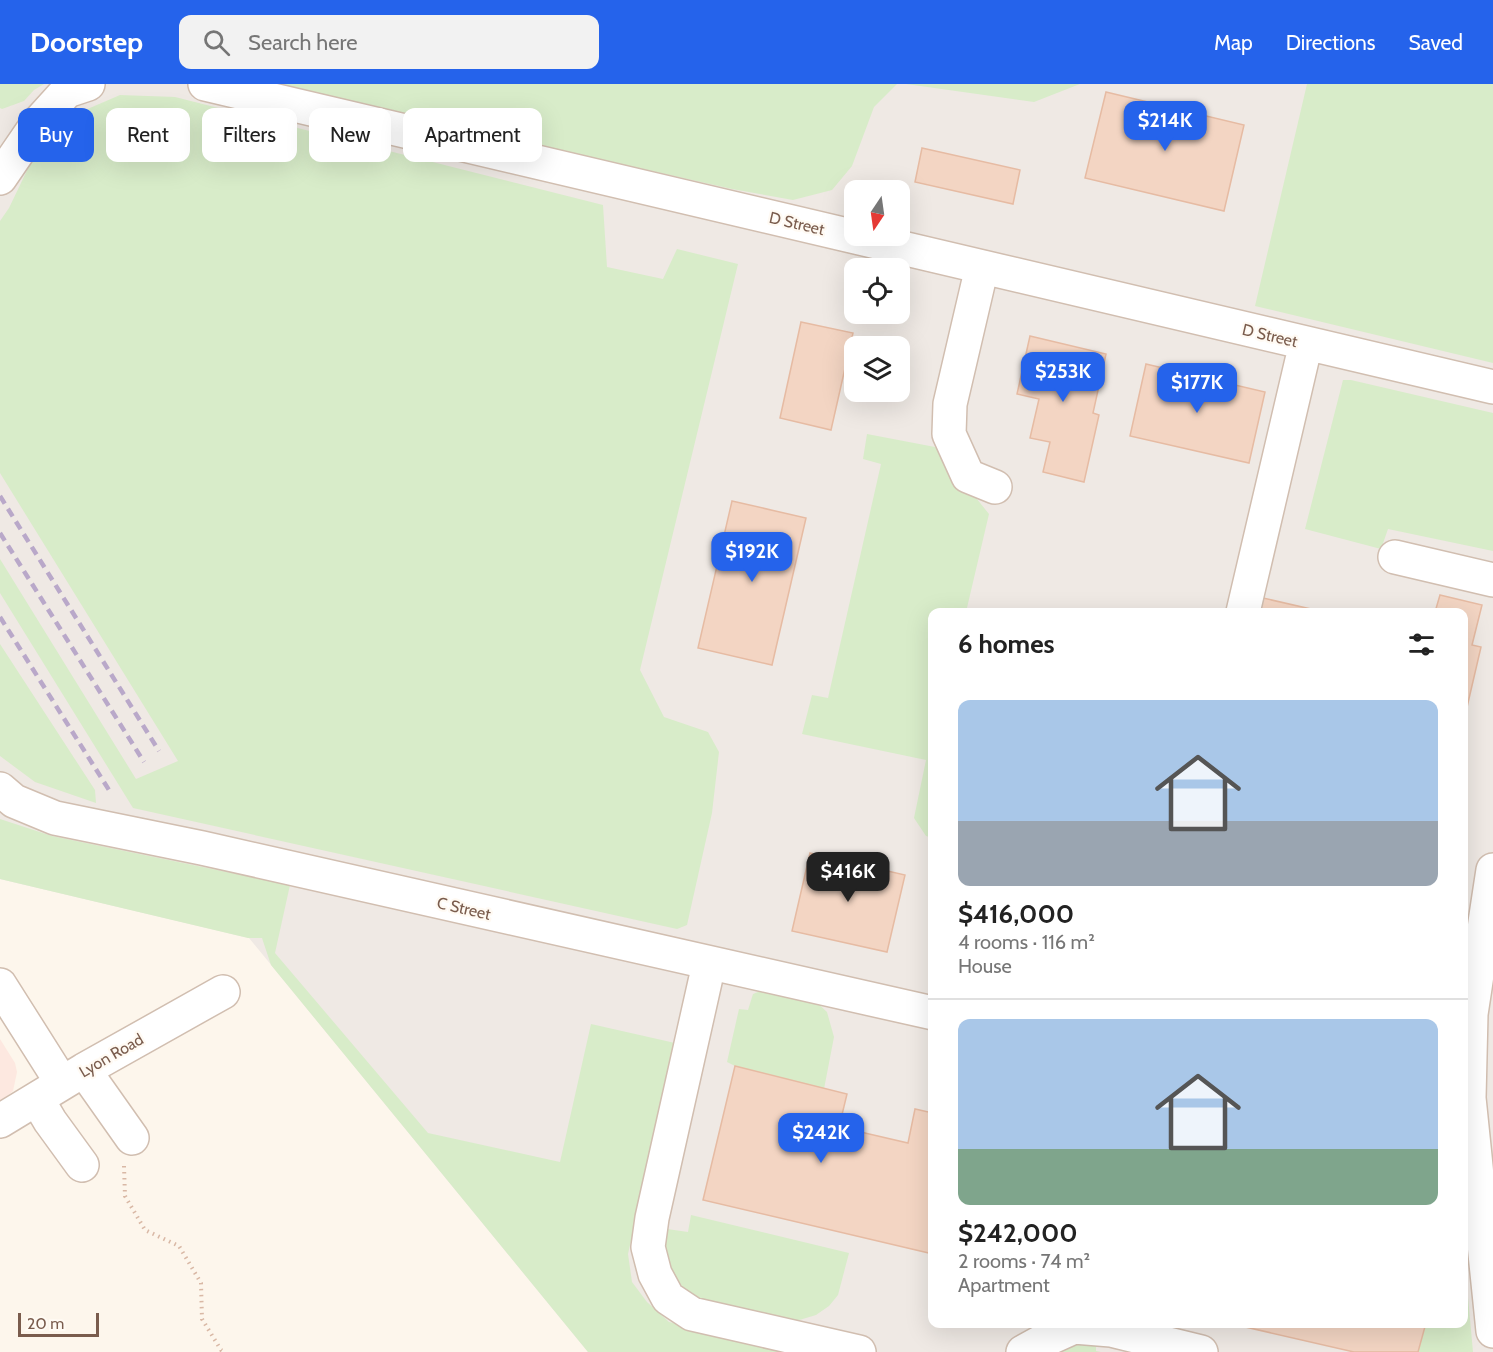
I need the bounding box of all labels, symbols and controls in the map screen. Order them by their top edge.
search box [179,15,599,69]
text: Doorstep [30,25,143,59]
icon: search [200,26,233,59]
text: Search here [248,29,357,56]
text: Map [1214,30,1253,55]
text: Directions [1286,30,1375,55]
text: Saved [1408,30,1463,55]
pin: $214K [1123,101,1207,152]
chip: Buy [18,108,94,162]
chip: Rent [106,108,190,162]
chip: Filters [202,108,297,162]
chip: New [309,108,391,162]
chip: Apartment [403,108,542,162]
text: $214K [1138,108,1192,132]
north arrow [844,180,910,246]
map controls [844,180,910,402]
street label: D Street [767,208,827,239]
button: locate [844,258,910,324]
street label: D Street [1240,320,1300,351]
button: layers [844,336,910,402]
pin: $253K [1021,352,1105,403]
text: $253K [1035,359,1091,383]
pin: $177K [1155,363,1239,414]
text: $177K [1171,370,1223,394]
pin: $192K [710,532,794,583]
text: $192K [725,539,779,563]
text: 6 homes [958,628,1055,660]
icon: filters [1405,628,1438,661]
icon: home [1144,739,1252,847]
pin: $416K [806,852,890,903]
text: $416K [820,859,876,883]
street label: C Street [435,893,493,924]
text: $416,000 [958,898,1074,930]
text: 4 rooms · 116 m² [958,930,1095,954]
text: House [958,954,1012,978]
street label: Lyon Road [76,1030,147,1081]
icon: home [1144,1058,1252,1166]
pin: $242K [779,1113,863,1164]
text: $242K [792,1120,850,1144]
text: $242,000 [958,1217,1078,1249]
text: 2 rooms · 74 m² [958,1249,1090,1273]
text: Apartment [958,1273,1050,1297]
scale bar [18,1310,99,1338]
text: 20 m [27,1314,64,1333]

